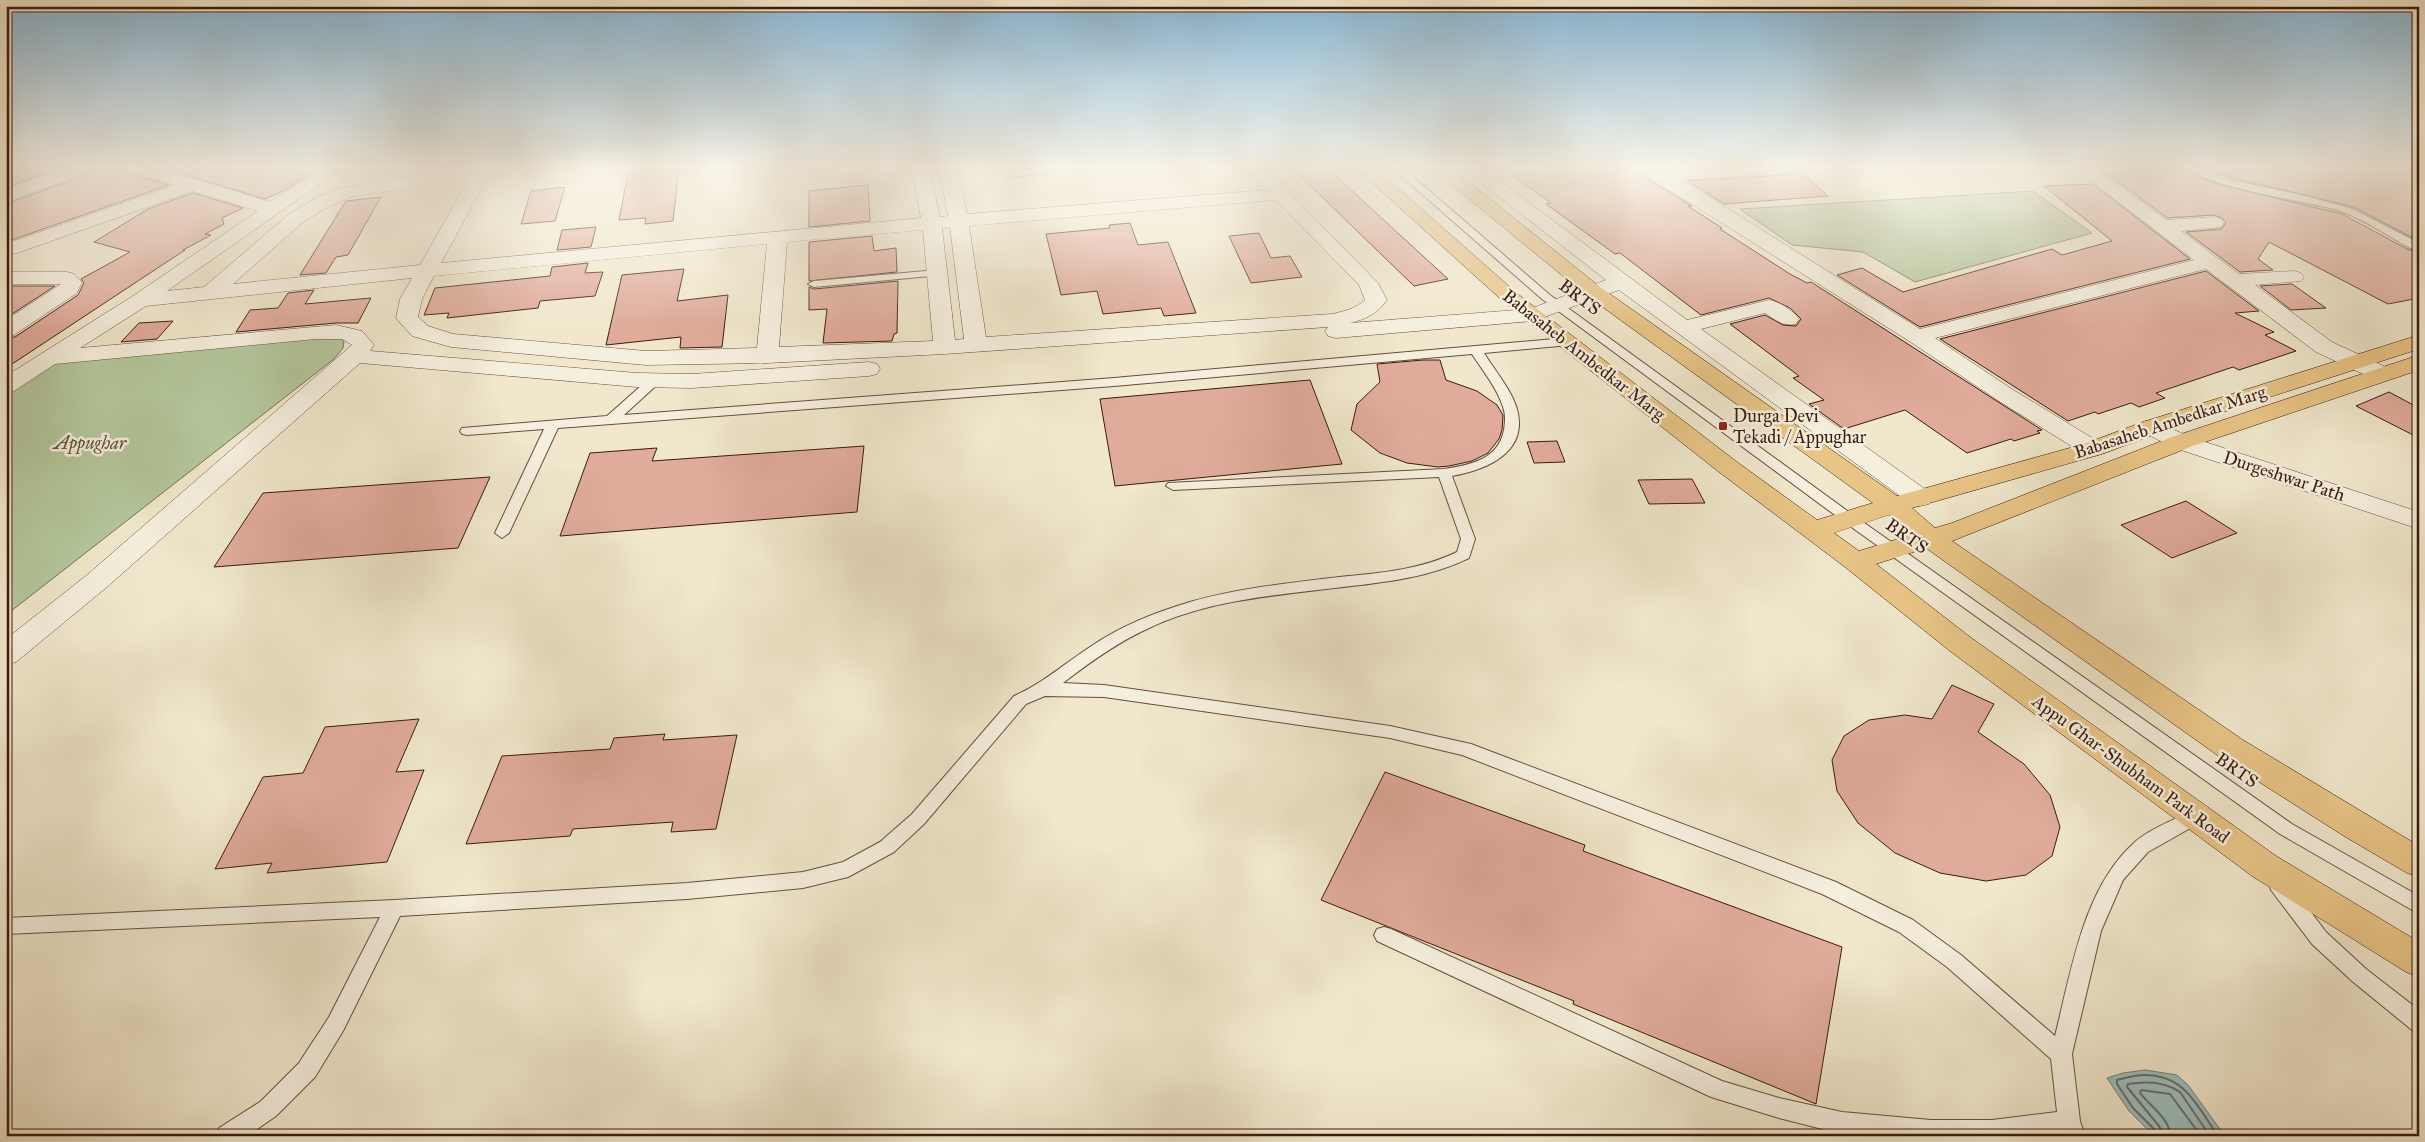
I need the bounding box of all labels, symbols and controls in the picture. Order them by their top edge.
street label: BRTS [1555,274,1605,320]
street label: Babasaheb Ambedkar Marg [1498,285,1670,427]
street label: Babasaheb Ambedkar Marg [2071,380,2270,464]
place label: Durga Devi Tekadi / Appughar [1733,405,1867,449]
marker: Durga Devi Tekadi / Appughar [1717,420,1729,432]
park label: Appughar [52,432,128,455]
street label: Durgeshwar Path [2220,446,2348,507]
street label: BRTS [1881,514,1933,558]
street label: Appu Ghar-Shubham Park Road [2027,689,2234,848]
street label: BRTS [2211,748,2263,792]

